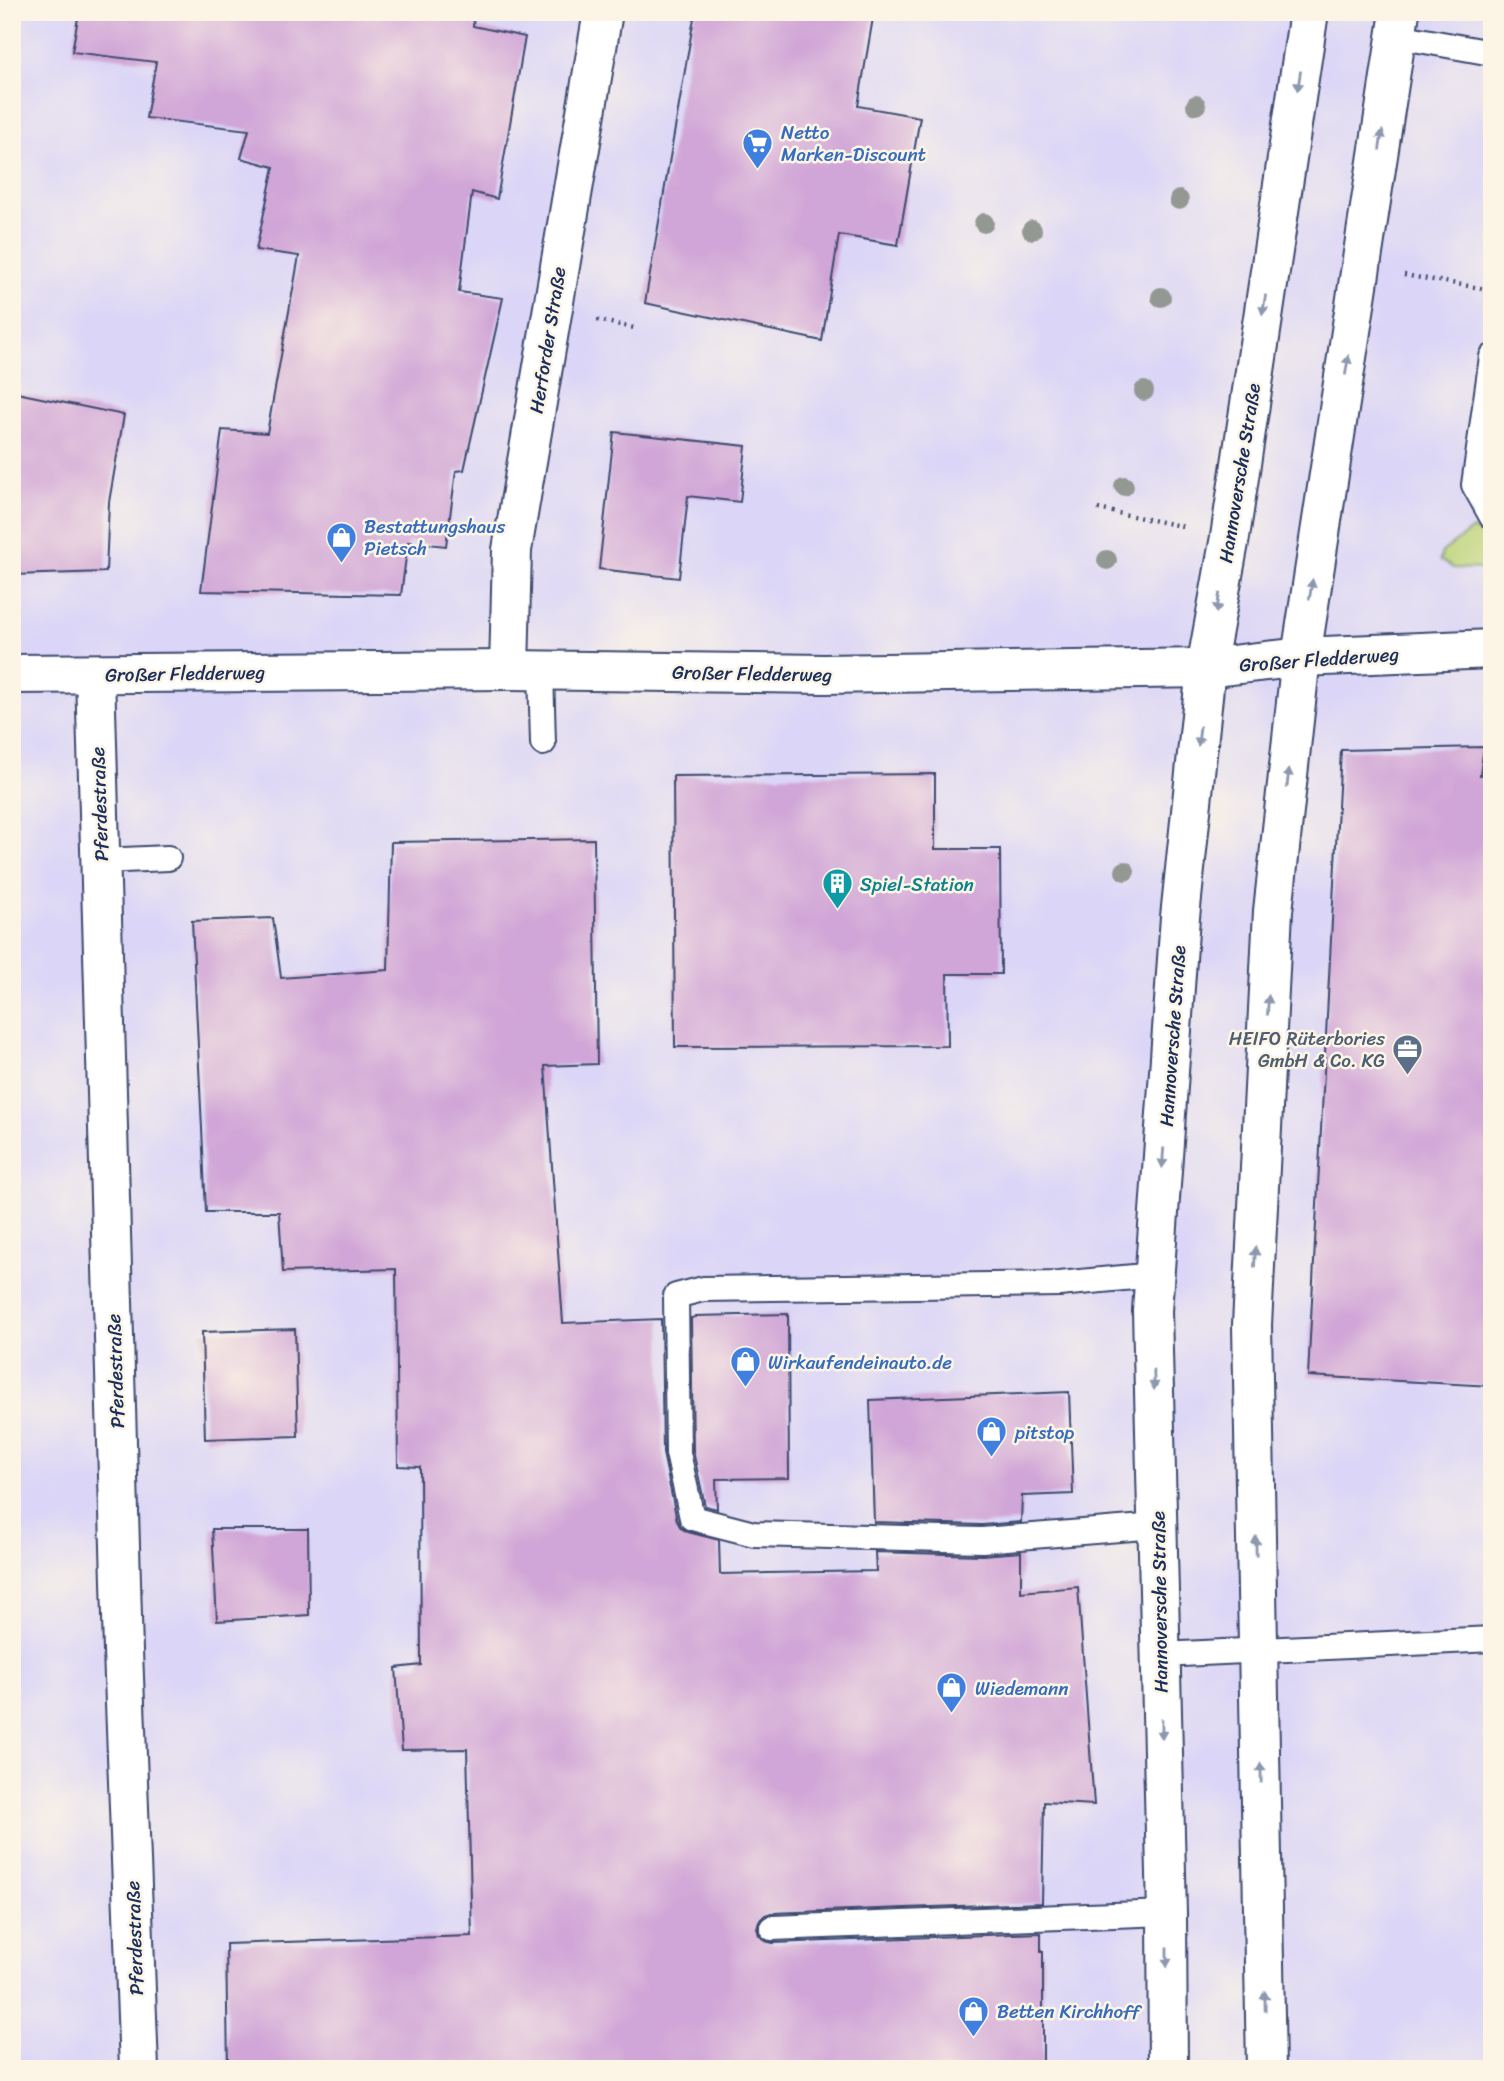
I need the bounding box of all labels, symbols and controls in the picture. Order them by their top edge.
one-way arrow [1293,70,1304,92]
place label: Netto Marken-Discount [781,116,926,171]
supermarket icon: Netto Marken-Discount [741,126,775,170]
one-way arrow [1375,129,1386,151]
street label: Herforder Straße [520,264,575,416]
one-way arrow [1259,295,1270,317]
one-way arrow [1342,354,1353,376]
street label: Hannoversche Straße [1209,381,1270,565]
place label: Bestattungshaus Pietsch [364,510,506,565]
shop icon: Bestattungshaus Pietsch [324,520,358,564]
one-way arrow [1306,578,1317,600]
one-way arrow [1212,592,1223,614]
street label: Großer Fledderweg [1238,637,1400,682]
street label: Großer Fledderweg [105,656,266,691]
street label: Großer Fledderweg [672,656,833,691]
one-way arrow [1193,725,1204,747]
street label: Pferdestraße [81,746,118,862]
one-way arrow [1282,767,1293,789]
building icon: Spiel-Station [820,867,854,911]
place label: Spiel-Station [860,868,974,901]
street label: Hannoversche Straße [1150,944,1195,1128]
one-way arrow [1263,994,1274,1016]
place label: HEIFO Rüterbories GmbH & Co. KG [1229,1022,1385,1077]
office icon: HEIFO Rüterbories GmbH & Co. KG [1391,1032,1425,1076]
one-way arrow [1157,1147,1168,1169]
one-way arrow [1250,1245,1261,1267]
street label: Pferdestraße [97,1313,134,1429]
shop icon: Wirkaufendeinauto.de [728,1345,762,1389]
place label: Wirkaufendeinauto.de [768,1346,952,1379]
one-way arrow [1148,1369,1160,1391]
shop icon: pitstop [975,1415,1009,1459]
place label: pitstop [1014,1416,1074,1449]
street label: Hannoversche Straße [1141,1511,1178,1693]
one-way arrow [1250,1534,1262,1556]
shop icon: Wiedemann [935,1671,969,1715]
place label: Wiedemann [975,1672,1069,1705]
one-way arrow [1157,1719,1168,1741]
one-way arrow [1255,1762,1267,1784]
street label: Pferdestraße [116,1880,153,1996]
one-way arrow [1161,1946,1173,1968]
one-way arrow [1259,1989,1271,2011]
shop icon: Betten Kirchhoff [957,1994,991,2038]
place label: Betten Kirchhoff [997,1995,1143,2028]

